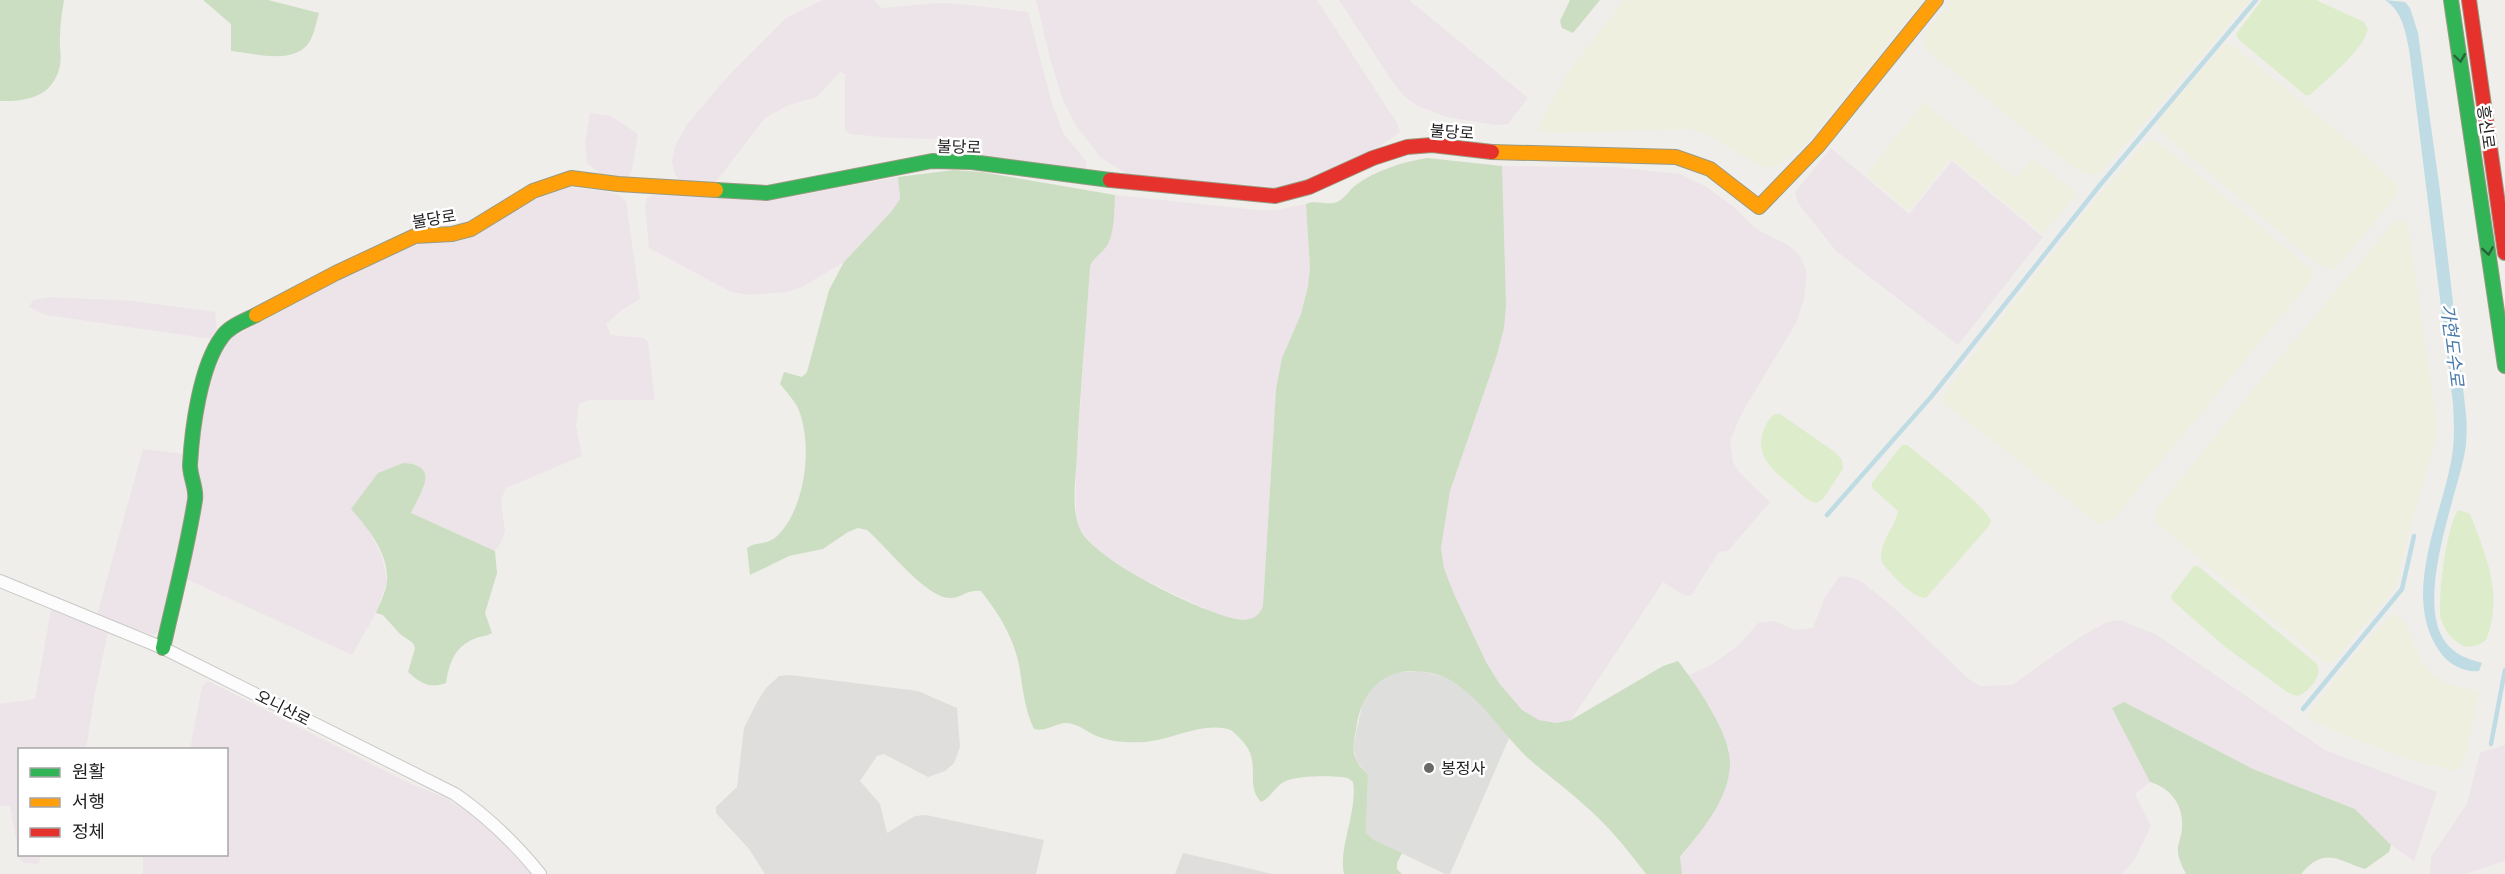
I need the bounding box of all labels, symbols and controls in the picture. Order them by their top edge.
one-way arrow [2453,53,2465,63]
street label: 흥신로 [2474,104,2499,150]
street label: 불당로 [1429,121,1475,143]
street label: 불당로 [937,137,982,157]
street label: 불당로 [411,206,458,232]
one-way arrow [2481,246,2493,256]
water label: 가현도수로 [2436,303,2468,389]
street label: 오니산로 [252,686,314,730]
legend [18,748,228,856]
place label: 봉정사 [1441,759,1485,778]
text: 원활 [72,761,105,783]
marker: 봉정사 [1422,761,1436,775]
text: 서행 [72,791,105,813]
text: 정체 [72,821,105,843]

